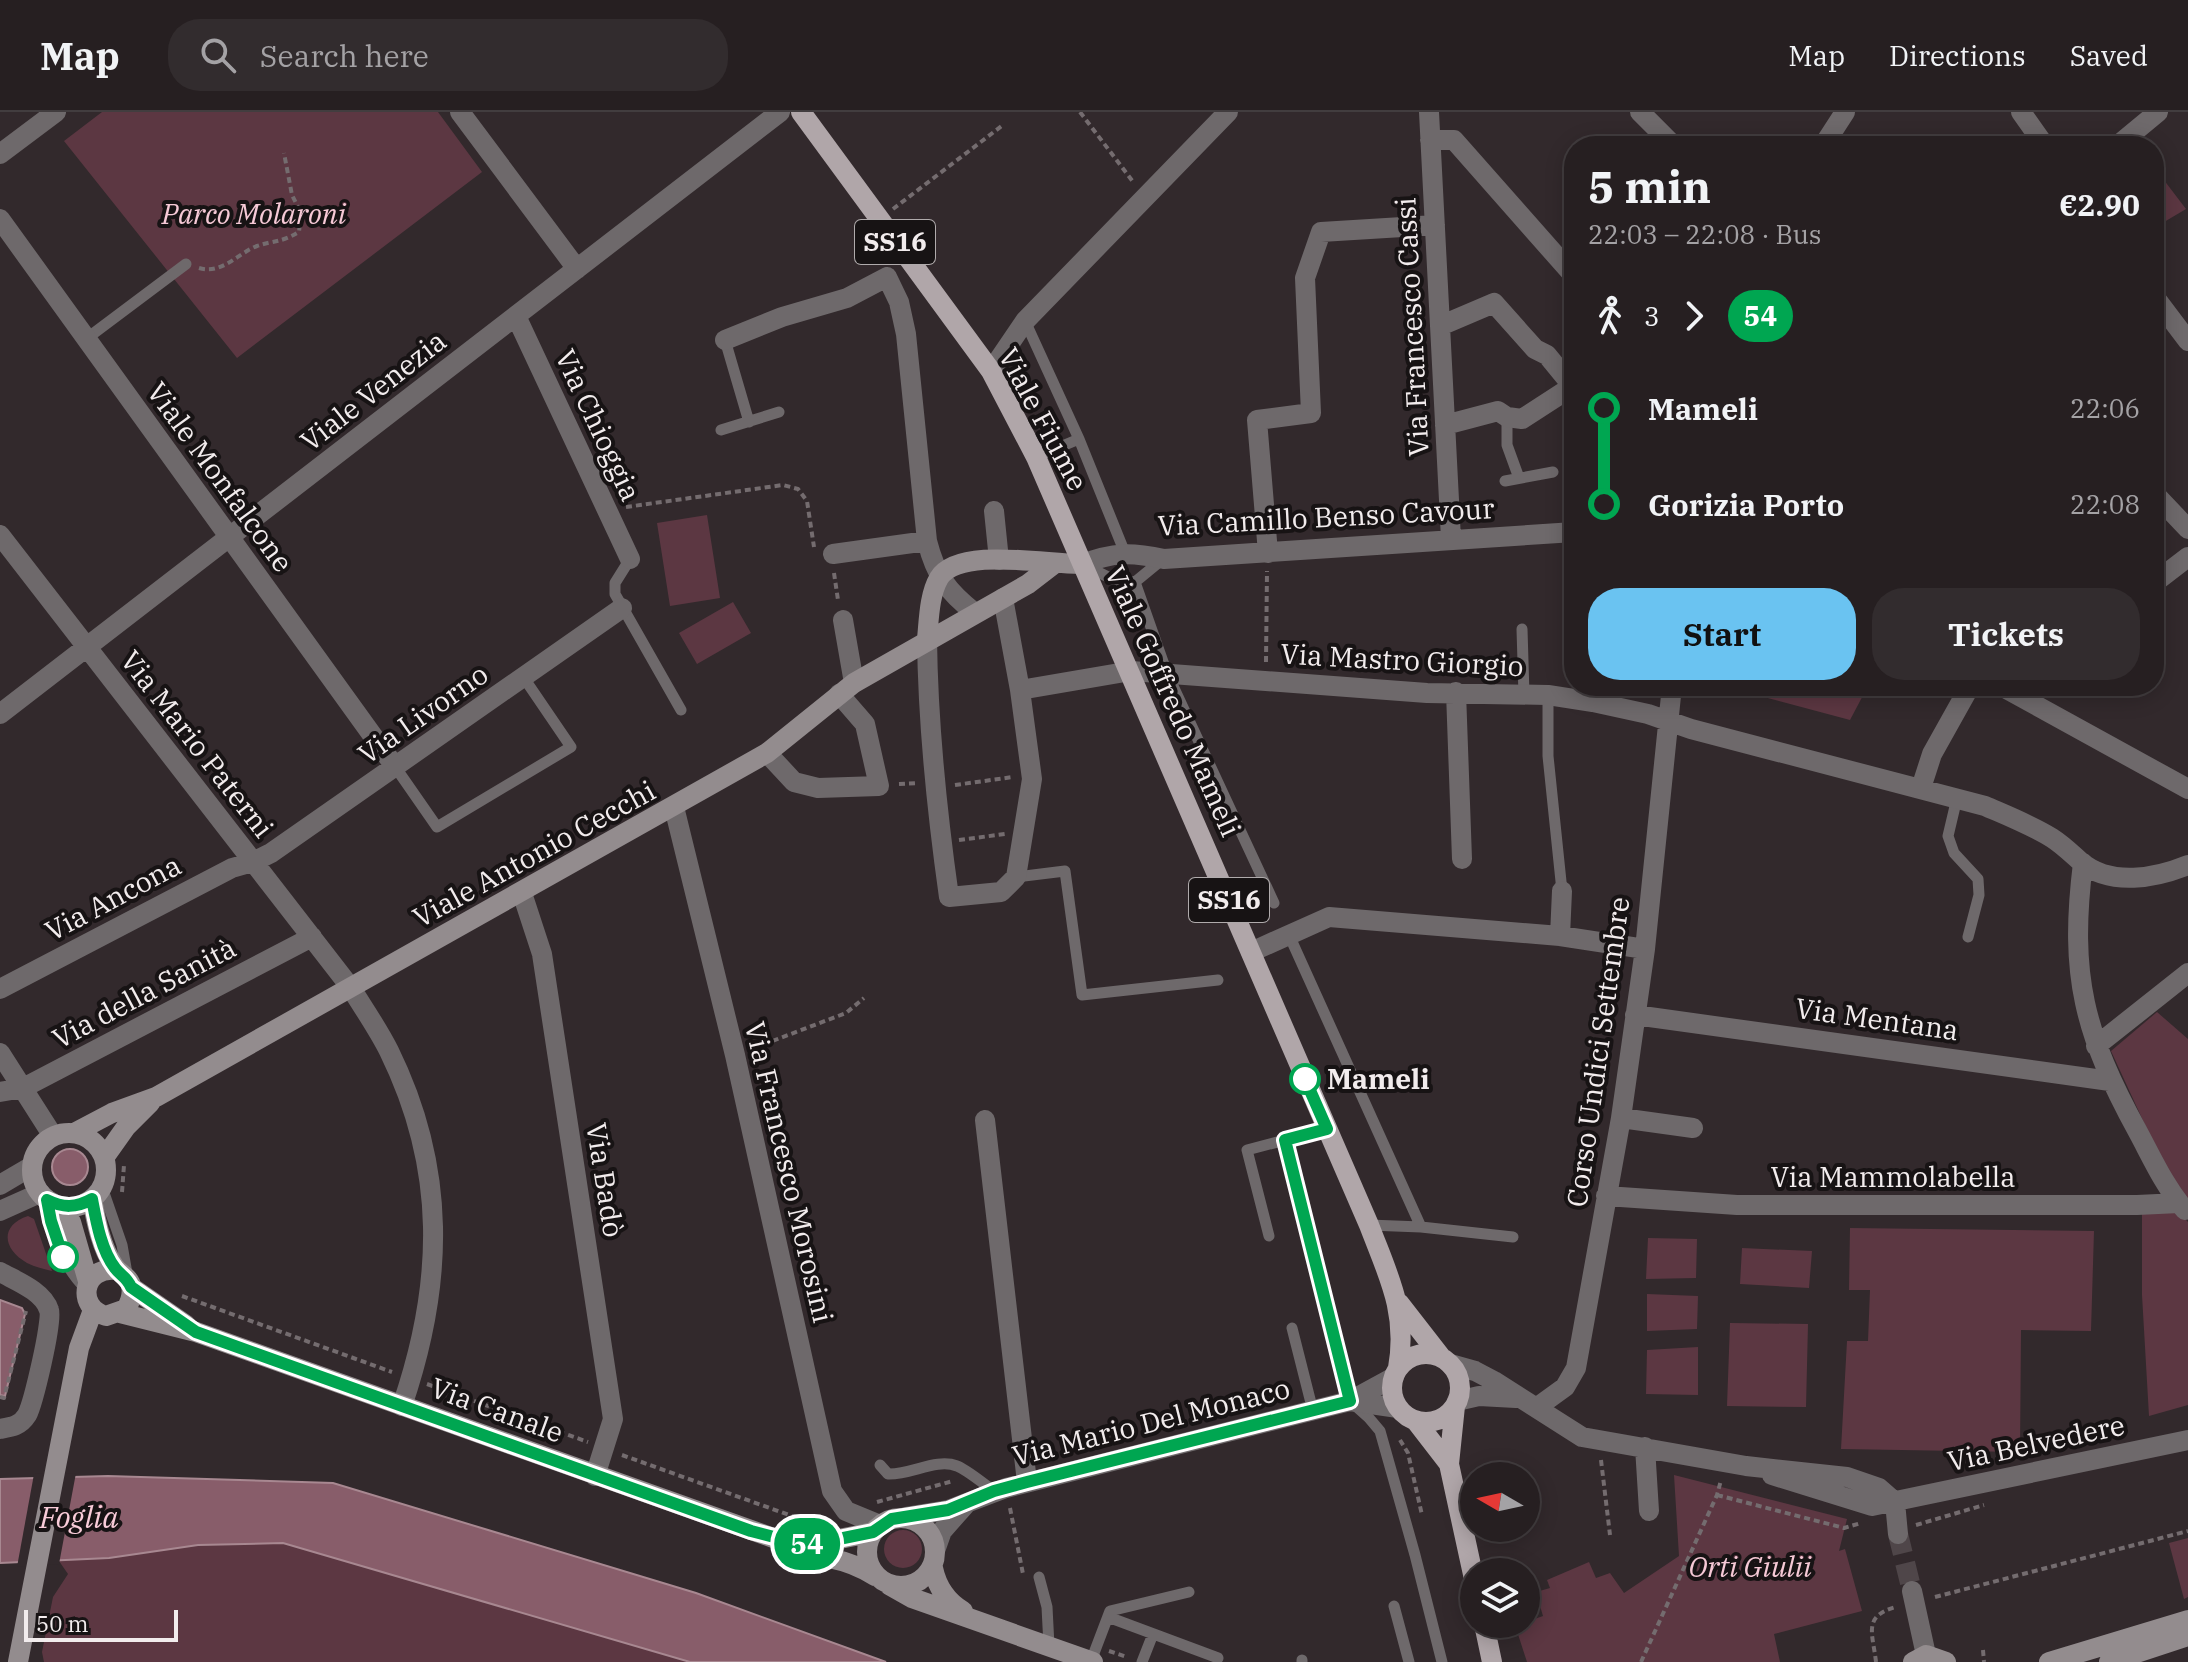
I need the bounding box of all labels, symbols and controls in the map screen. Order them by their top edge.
search box [168,19,728,91]
text: Map [40,31,120,80]
icon: search [196,33,240,77]
text: Search here [260,36,429,75]
text: Map [1788,37,1845,74]
text: Directions [1889,37,2026,74]
text: Saved [2070,37,2148,74]
text: 5 min [1588,158,1711,215]
text: €2.90 [2059,185,2140,224]
park label: Parco Molaroni [161,195,347,232]
street label: Via Francesco Cassi [1386,196,1437,458]
text: 22:03 – 22:08 · Bus [1588,217,1822,251]
road number: SS16 [855,220,935,264]
icon: walk [1588,294,1632,338]
icon: forward [1672,294,1716,338]
text: 54 [1744,297,1777,334]
text: 3 [1644,299,1660,333]
street label: Viale Venezia [292,322,453,459]
street label: Viale Fiume [990,341,1097,497]
street label: Via Chioggia [547,343,650,507]
street label: Viale Monfalcone [139,374,302,579]
text: Mameli [1648,389,1758,428]
text: 22:06 [2070,391,2140,425]
text: Gorizia Porto [1648,485,1844,524]
text: 22:08 [2070,487,2140,521]
street label: Via Camillo Benso Cavour [1157,489,1496,544]
street label: Viale Goffredo Mameli [1097,560,1250,842]
button: Start [1588,588,1856,680]
button: Tickets [1872,588,2140,680]
street label: Via Mastro Giorgio [1280,635,1525,684]
street label: Via Mario Paterni [113,642,282,845]
street label: Via Livorno [350,655,495,772]
street label: Viale Antonio Cecchi [406,772,662,936]
street label: Via Ancona [38,846,187,949]
road number: SS16 [1189,878,1269,922]
street label: Corso Undici Settembre [1557,894,1638,1209]
street label: Via della Sanità [46,929,242,1057]
street label: Via Mentana [1793,989,1961,1048]
street label: Via Francesco Morosini [737,1018,842,1326]
place label: Mameli [1327,1060,1430,1097]
marker: Mameli [1290,1064,1320,1094]
street label: Via Badò [578,1120,633,1240]
street label: Via Mammolabella [1770,1158,2016,1195]
unlabelled marker [48,1242,78,1272]
street label: Via Canale [426,1368,569,1451]
street label: Via Mario Del Monaco [1008,1369,1294,1474]
street label: Via Belvedere [1944,1406,2128,1479]
north arrow [1460,1462,1540,1542]
map controls [1460,1462,1540,1638]
water label: Foglia [39,1497,119,1536]
line badge: 54 [771,1518,843,1570]
text: 54 [790,1525,824,1562]
park label: Orti Giulii [1688,1548,1812,1585]
button: layers [1460,1558,1540,1638]
scale bar [24,1606,178,1642]
text: 50 m [36,1609,88,1638]

